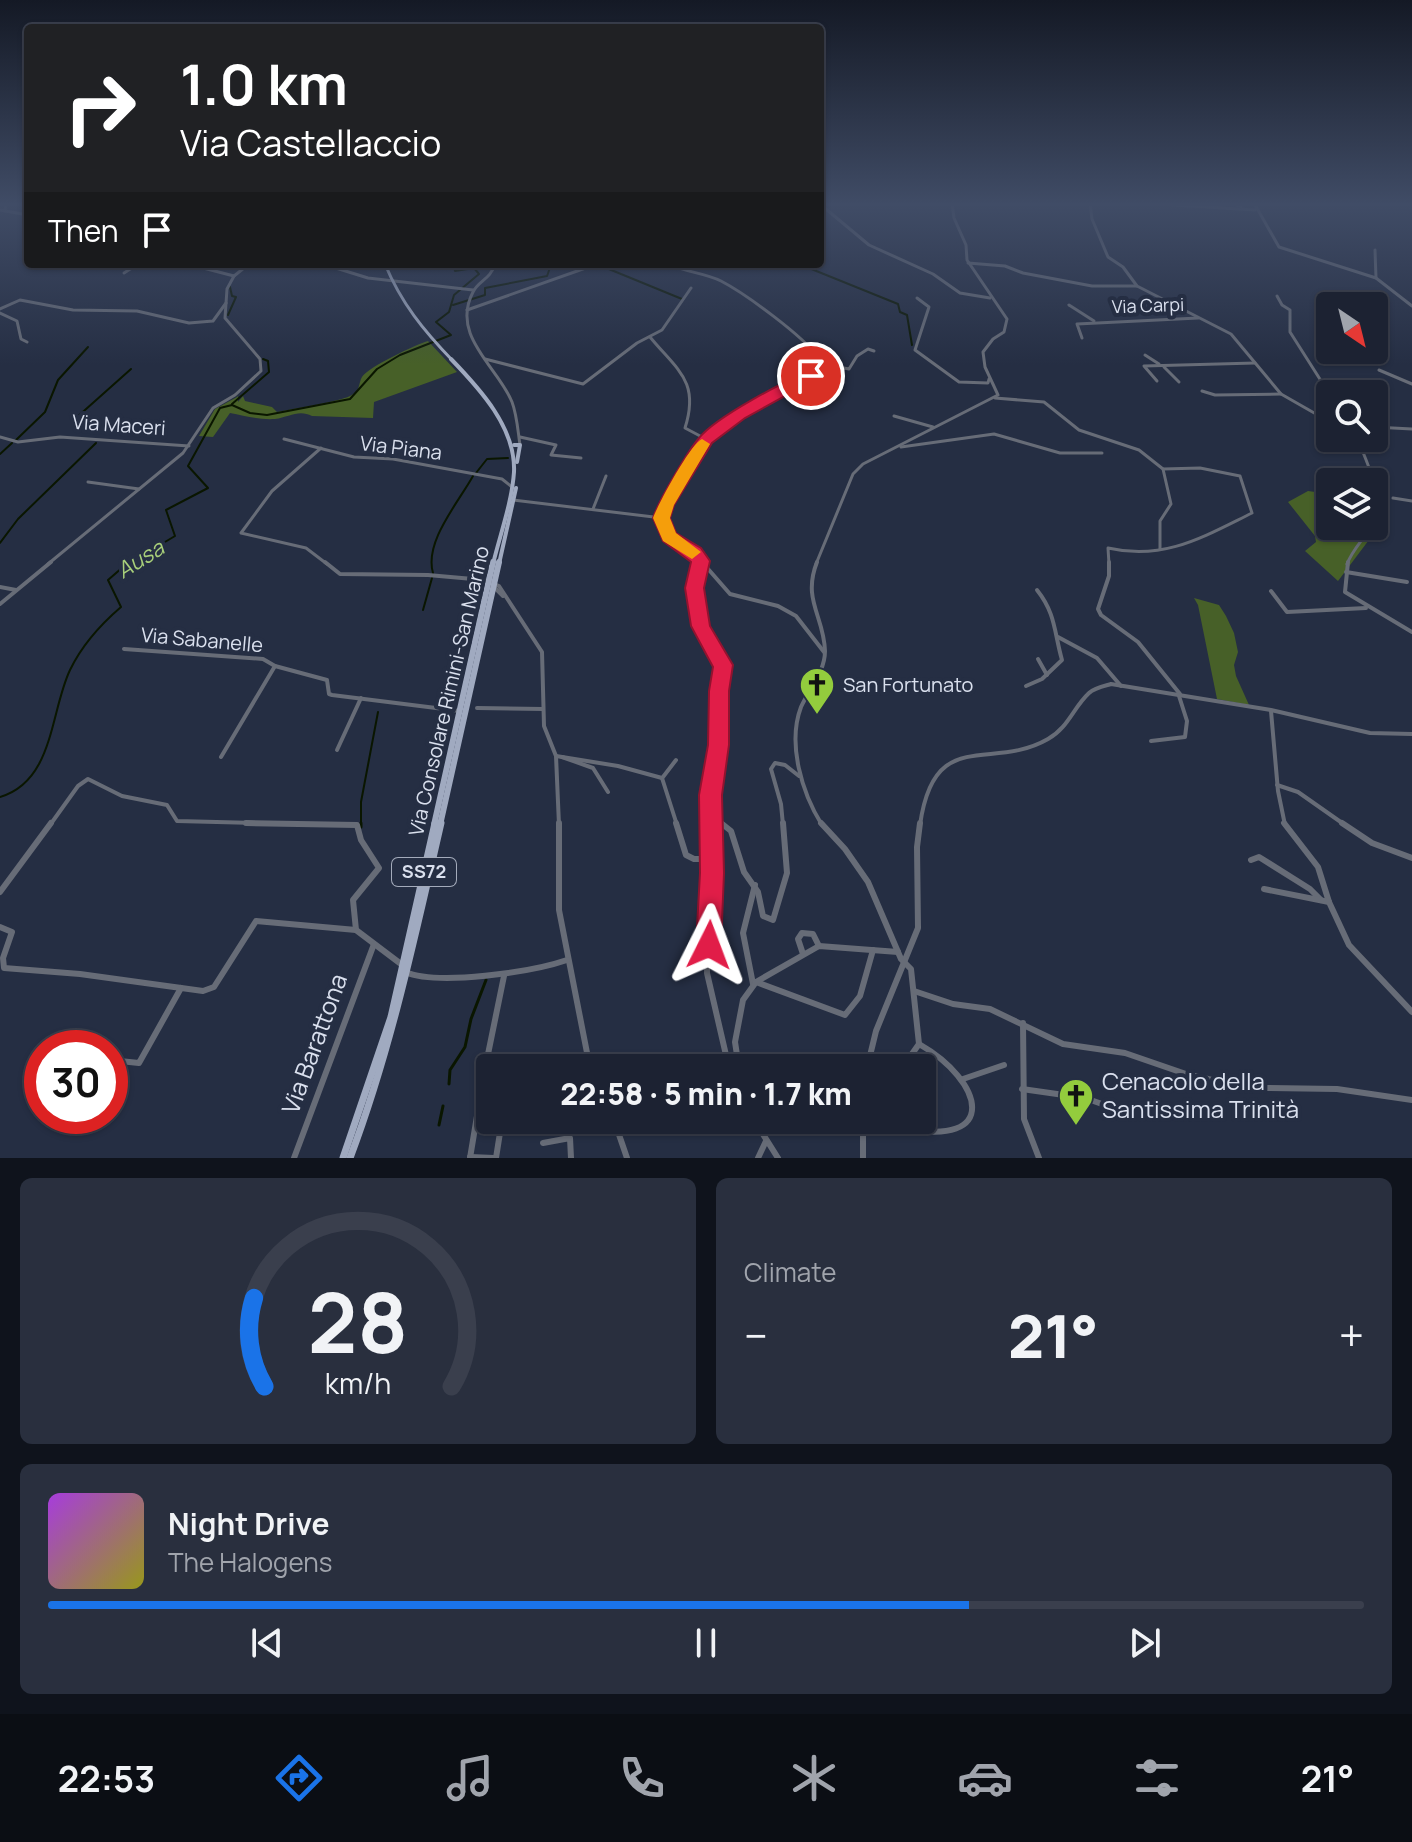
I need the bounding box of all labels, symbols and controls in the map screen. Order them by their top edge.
text: 1.0 km [180,45,348,122]
icon: right [48,56,152,160]
text: Via Castellaccio [180,118,441,167]
icon: arrive [135,208,179,252]
text: Then [48,210,119,251]
street label: Via Carpi [1111,292,1185,318]
north arrow [1316,292,1388,364]
map controls [1316,292,1388,540]
pin [777,342,845,410]
icon: arrive [789,354,833,398]
button: search [1316,380,1388,452]
street label: Via Maceri [71,408,167,441]
street label: Via Piana [359,429,444,466]
button: layers [1316,468,1388,540]
water label: Ausa [111,532,171,585]
street label: Via Consolare Rimini-San Marino [402,543,495,839]
street label: Via Sabanelle [140,621,264,658]
church icon: San Fortunato [798,666,836,716]
place label: San Fortunato [843,671,974,698]
road number: SS72 [392,858,456,886]
position arrow [667,903,751,987]
street label: Via Barattona [273,969,354,1118]
speed limit sign: 30 [24,1030,128,1134]
place label: Cenacolo della Santissima Trinità [1102,1064,1299,1125]
text: 22:58 · 5 min · 1.7 km [560,1073,852,1114]
church icon: Cenacolo della Santissima Trinità [1057,1077,1095,1127]
text: Climate [744,1254,836,1290]
text: 28 [308,1264,408,1378]
text: 21° [1008,1294,1098,1376]
text: − [744,1305,768,1365]
text: + [1339,1305,1364,1365]
text: km/h [325,1364,391,1403]
text: Night Drive [168,1503,330,1544]
text: The Halogens [168,1544,332,1580]
icon: previous [245,1621,289,1665]
icon: pause [684,1621,728,1665]
icon: next [1123,1621,1167,1665]
icon: directions [271,1750,327,1806]
icon: music [442,1750,498,1806]
icon: phone [614,1750,670,1806]
icon: climate [786,1750,842,1806]
icon: car [957,1750,1013,1806]
icon: filters [1129,1750,1185,1806]
text: 22:53 [58,1754,155,1803]
text: 21° [1301,1754,1354,1803]

